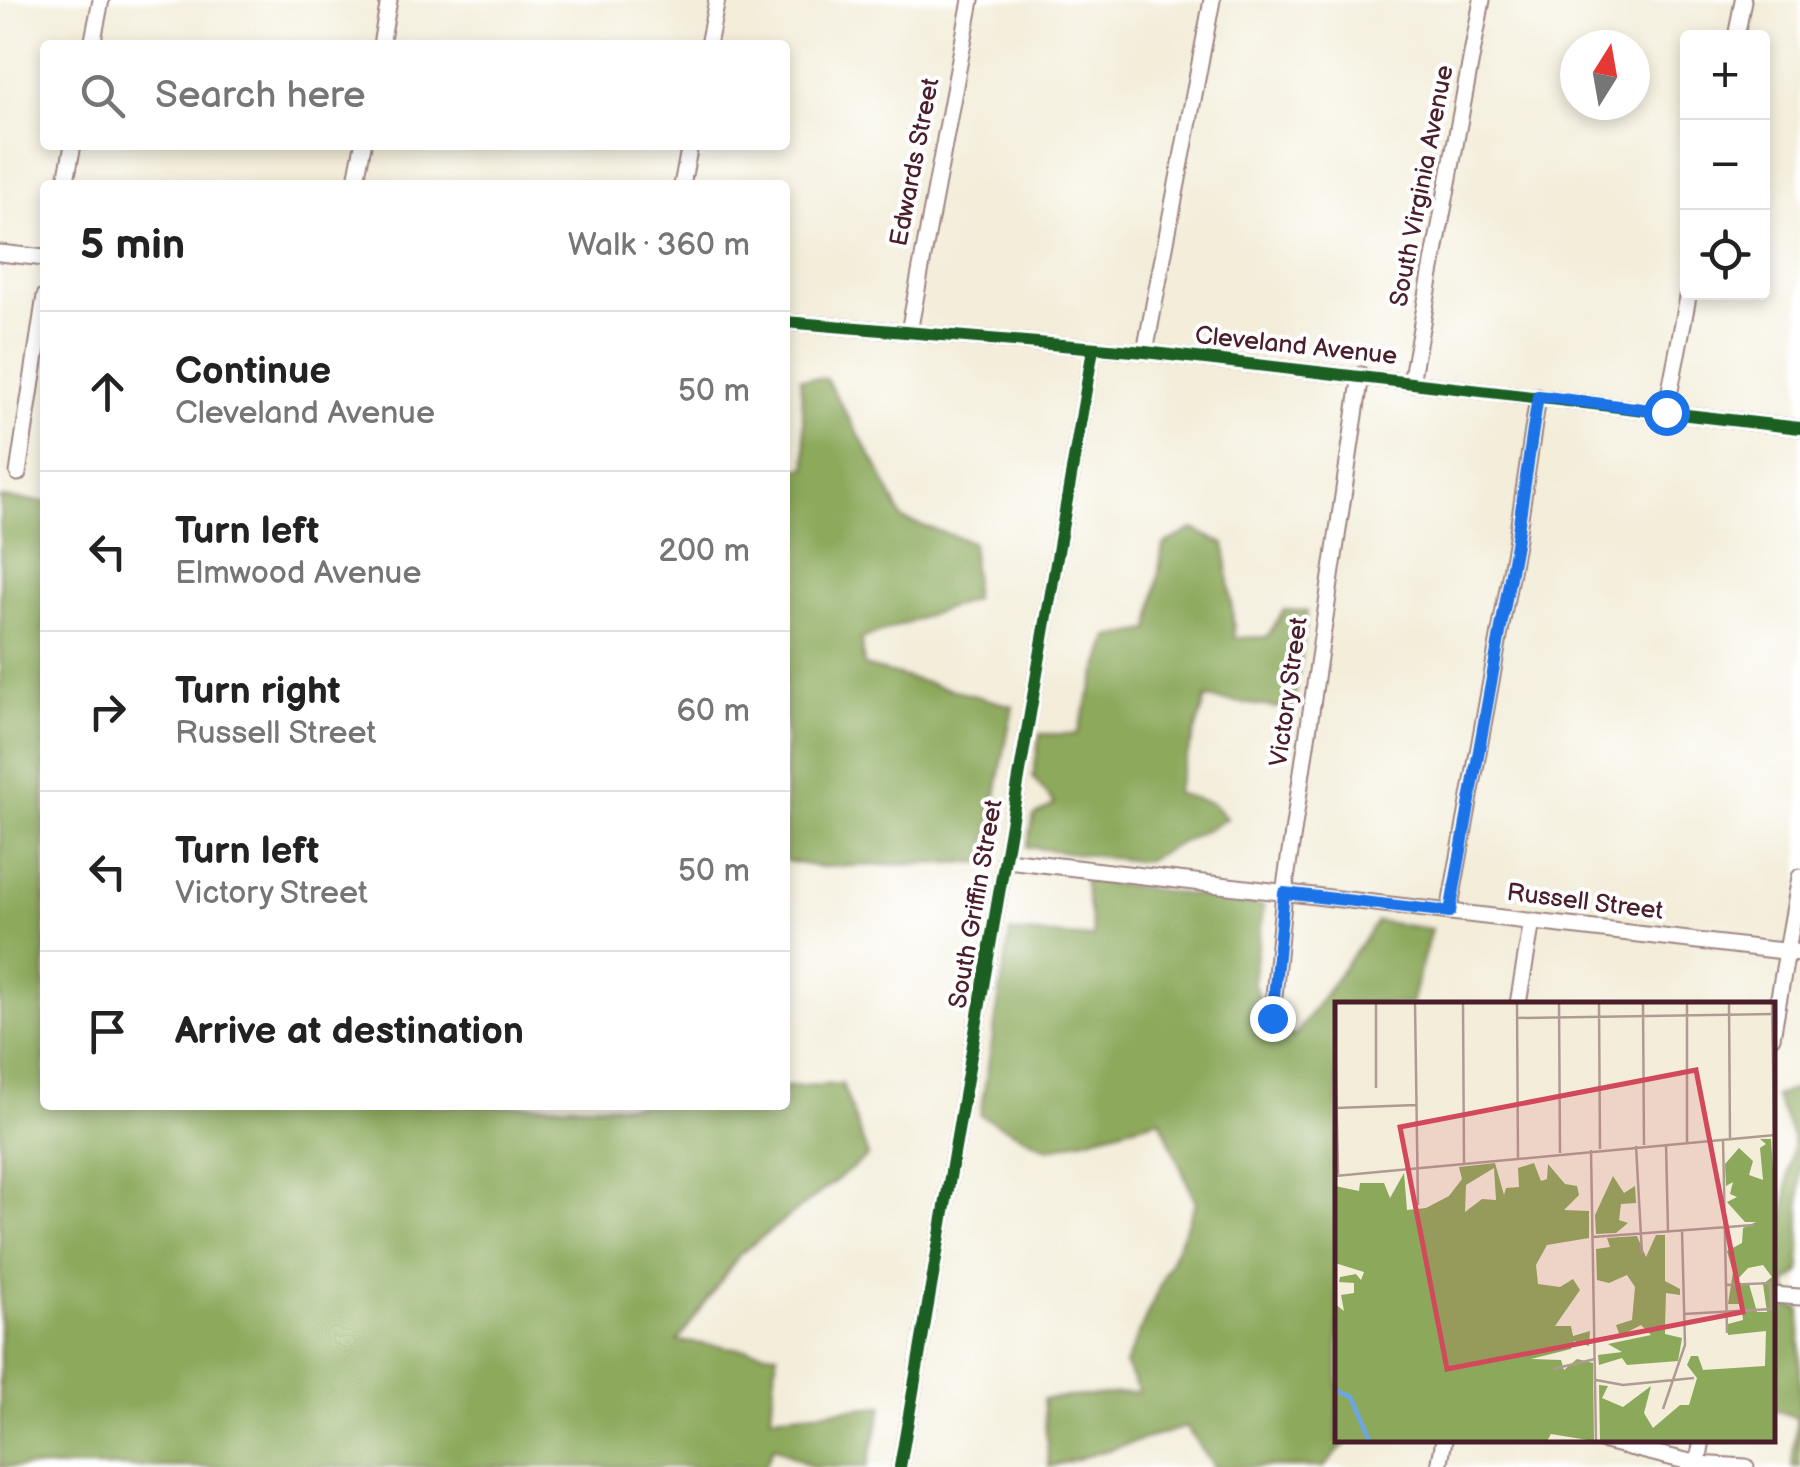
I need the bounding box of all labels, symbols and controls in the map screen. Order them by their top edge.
north arrow [1560,30,1650,120]
map controls [1680,30,1770,300]
button: + [1680,30,1770,120]
search box [40,40,790,150]
street label: South Virginia Avenue [1383,62,1461,309]
icon: search [75,68,130,123]
text: Search here [155,73,366,118]
street label: Edwards Street [883,75,947,249]
button: − [1680,120,1770,210]
button: locate [1680,210,1770,300]
text: 5 min [80,220,185,271]
text: Walk · 360 m [568,226,750,265]
street label: Cleveland Avenue [1193,320,1399,372]
text: Continue [175,349,331,394]
icon: ahead [80,364,135,419]
text: 50 m [678,372,750,411]
route start [1644,390,1690,436]
text: Cleveland Avenue [175,394,435,433]
text: Turn left [175,509,319,554]
icon: left [80,524,135,579]
text: 200 m [658,532,750,571]
text: Elmwood Avenue [175,554,421,593]
street label: Victory Street [1263,615,1315,769]
text: Turn right [175,669,340,714]
icon: right [80,684,135,739]
text: 60 m [677,692,750,731]
text: Russell Street [175,714,376,753]
street label: South Griffin Street [942,797,1010,1011]
text: Turn left [175,829,319,874]
icon: left [80,844,135,899]
text: 50 m [678,852,750,891]
text: Victory Street [175,874,368,913]
street label: Russell Street [1505,877,1665,927]
route end [1250,996,1296,1042]
inset map [1335,1002,1775,1442]
icon: arrive [80,1004,135,1059]
text: Arrive at destination [175,1009,524,1054]

